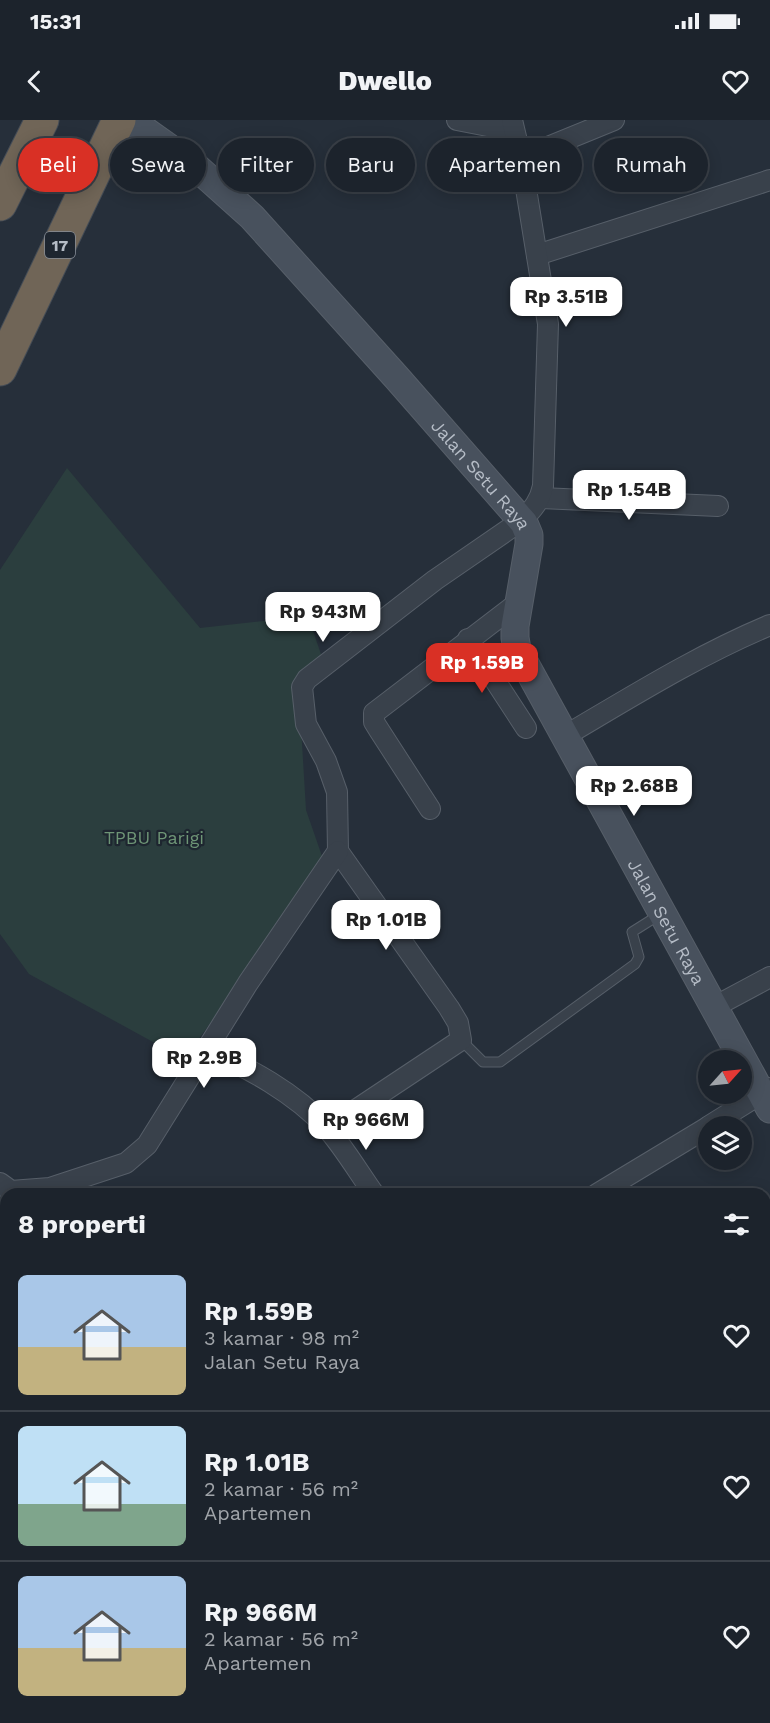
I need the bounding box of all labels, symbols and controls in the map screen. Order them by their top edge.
text: 15:31 [30,9,81,34]
icon: back [18,65,51,98]
text: Dwello [338,65,432,97]
icon: heart [719,65,752,98]
chip: Beli [18,138,98,192]
chip: Sewa [110,138,206,192]
chip: Filter [218,138,314,192]
chip: Baru [326,138,415,192]
chip: Apartemen [427,138,582,192]
chip: Rumah [594,138,708,192]
road number: 17 [45,232,75,258]
pin: Rp 3.51B [504,277,628,328]
text: Rp 3.51B [524,284,608,308]
street label: Jalan Setu Raya [427,415,536,532]
pin: Rp 1.54B [567,470,691,521]
text: Rp 1.54B [587,477,671,501]
pin: Rp 943M [268,592,378,643]
text: Rp 943M [279,599,367,623]
pin: Rp 1.59B [420,643,544,694]
text: Rp 1.59B [440,650,524,674]
pin: Rp 2.68B [572,766,696,817]
text: Rp 2.68B [590,773,678,797]
park label: TPBU Parigi [104,827,204,848]
street label: Jalan Setu Raya [624,855,710,988]
pin: Rp 1.01B [324,900,448,951]
text: Rp 1.01B [345,907,427,931]
pin: Rp 2.9B [149,1038,259,1089]
text: Rp 2.9B [166,1045,242,1069]
north arrow [698,1050,752,1104]
map controls [698,1050,752,1170]
pin: Rp 966M [311,1100,421,1151]
text: Rp 966M [322,1107,410,1131]
button: layers [698,1116,752,1170]
icon: filters [720,1208,753,1241]
text: 8 properti [18,1209,146,1239]
text: Rp 1.59B [204,1296,313,1326]
icon: home [66,1299,138,1371]
icon: heart [720,1319,753,1352]
text: 3 kamar · 98 m² [204,1326,359,1350]
text: Jalan Setu Raya [204,1350,360,1374]
text: Rp 1.01B [204,1447,310,1477]
icon: home [66,1450,138,1522]
icon: heart [720,1470,753,1503]
text: 2 kamar · 56 m² [204,1477,358,1501]
text: Apartemen [204,1501,312,1525]
text: Rp 966M [204,1597,317,1627]
icon: home [66,1600,138,1672]
icon: heart [720,1620,753,1653]
text: 2 kamar · 56 m² [204,1627,358,1651]
text: Apartemen [204,1651,312,1675]

